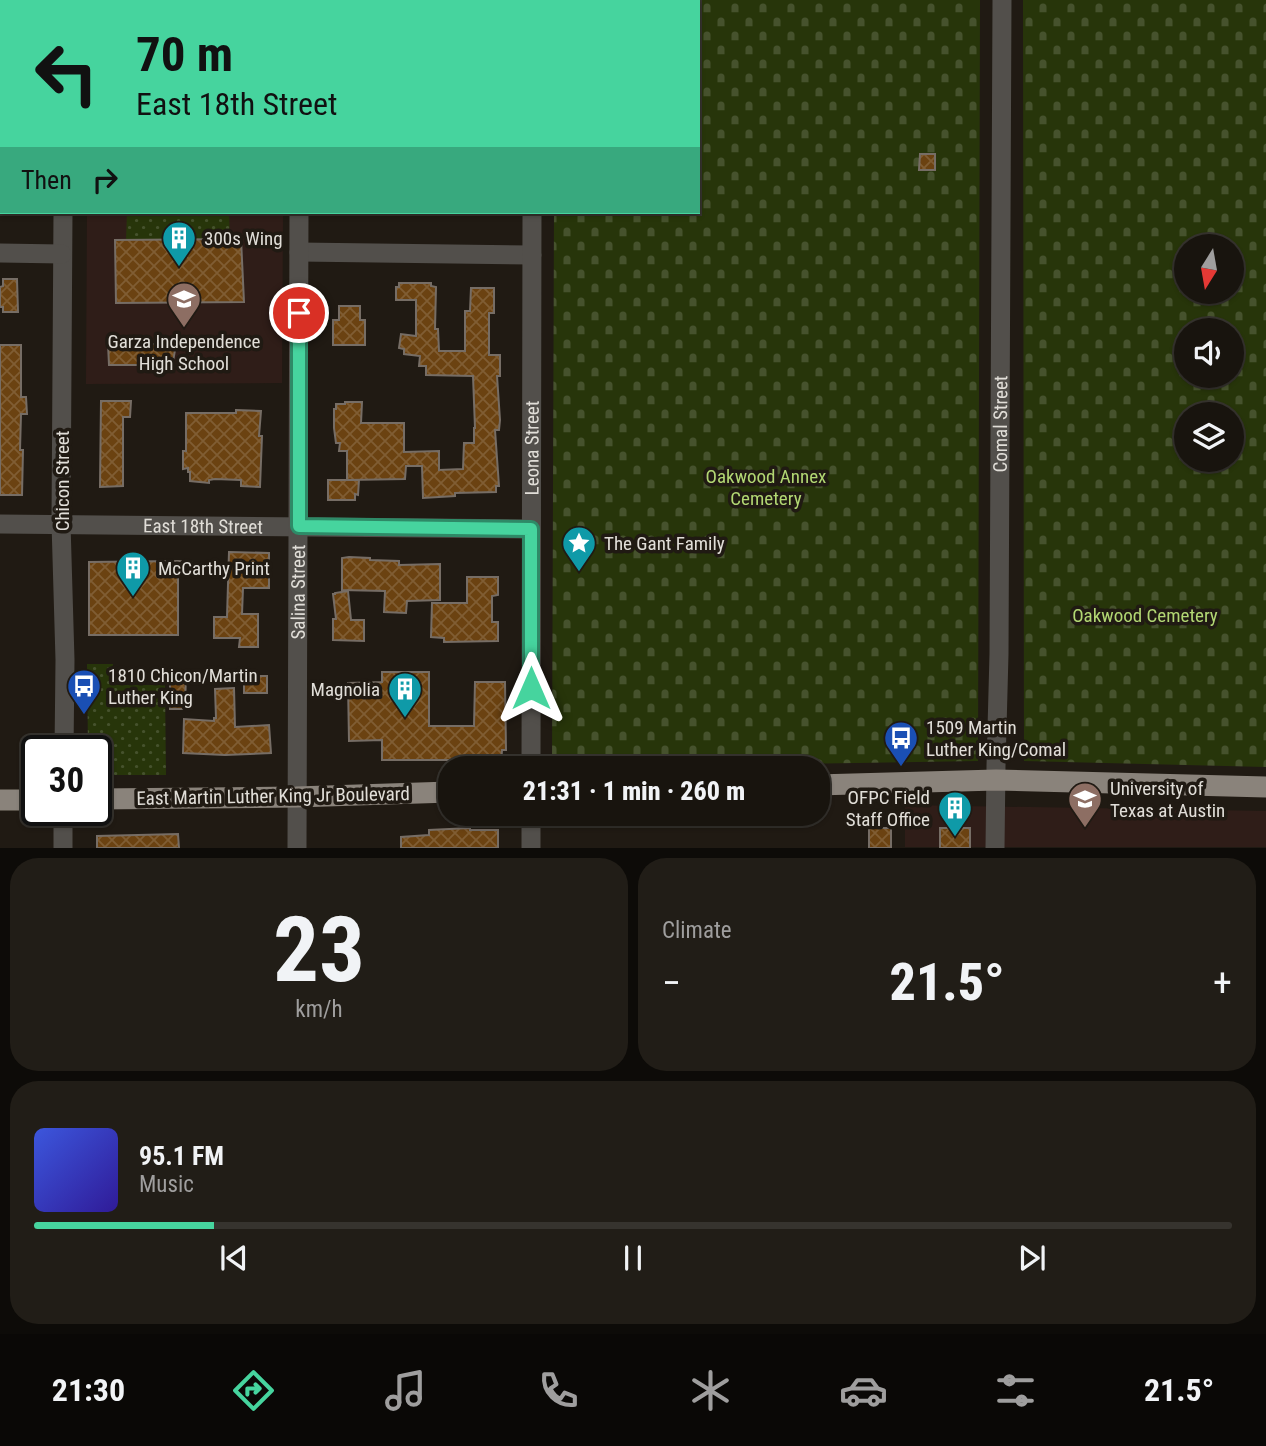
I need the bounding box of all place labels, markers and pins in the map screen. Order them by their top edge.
building icon: 300s Wing [160,219,198,268]
place label: 300s Wing [204,227,283,250]
school or university icon: Garza Independence High School [165,280,203,329]
pin [269,283,329,343]
place label: Garza Independence High School [108,330,261,375]
place icon: The Gant Family [560,524,598,573]
place label: The Gant Family [604,532,725,555]
building icon: McCarthy Print [114,549,152,598]
place label: McCarthy Print [158,557,270,580]
place label: 1810 Chicon/Martin Luther King [108,664,258,709]
bus stop icon: 1810 Chicon/Martin Luther King [65,667,103,716]
building icon: Magnolia [386,670,424,719]
place label: Magnolia [311,678,380,701]
place label: 1509 Martin Luther King/Comal [926,716,1066,761]
bus stop icon: 1509 Martin Luther King/Comal [882,719,920,768]
place label: University of Texas at Austin [1110,777,1225,822]
school or university icon: University of Texas at Austin [1066,780,1104,829]
place label: OFPC Field Staff Office [846,786,930,831]
building icon: OFPC Field Staff Office [936,789,974,838]

